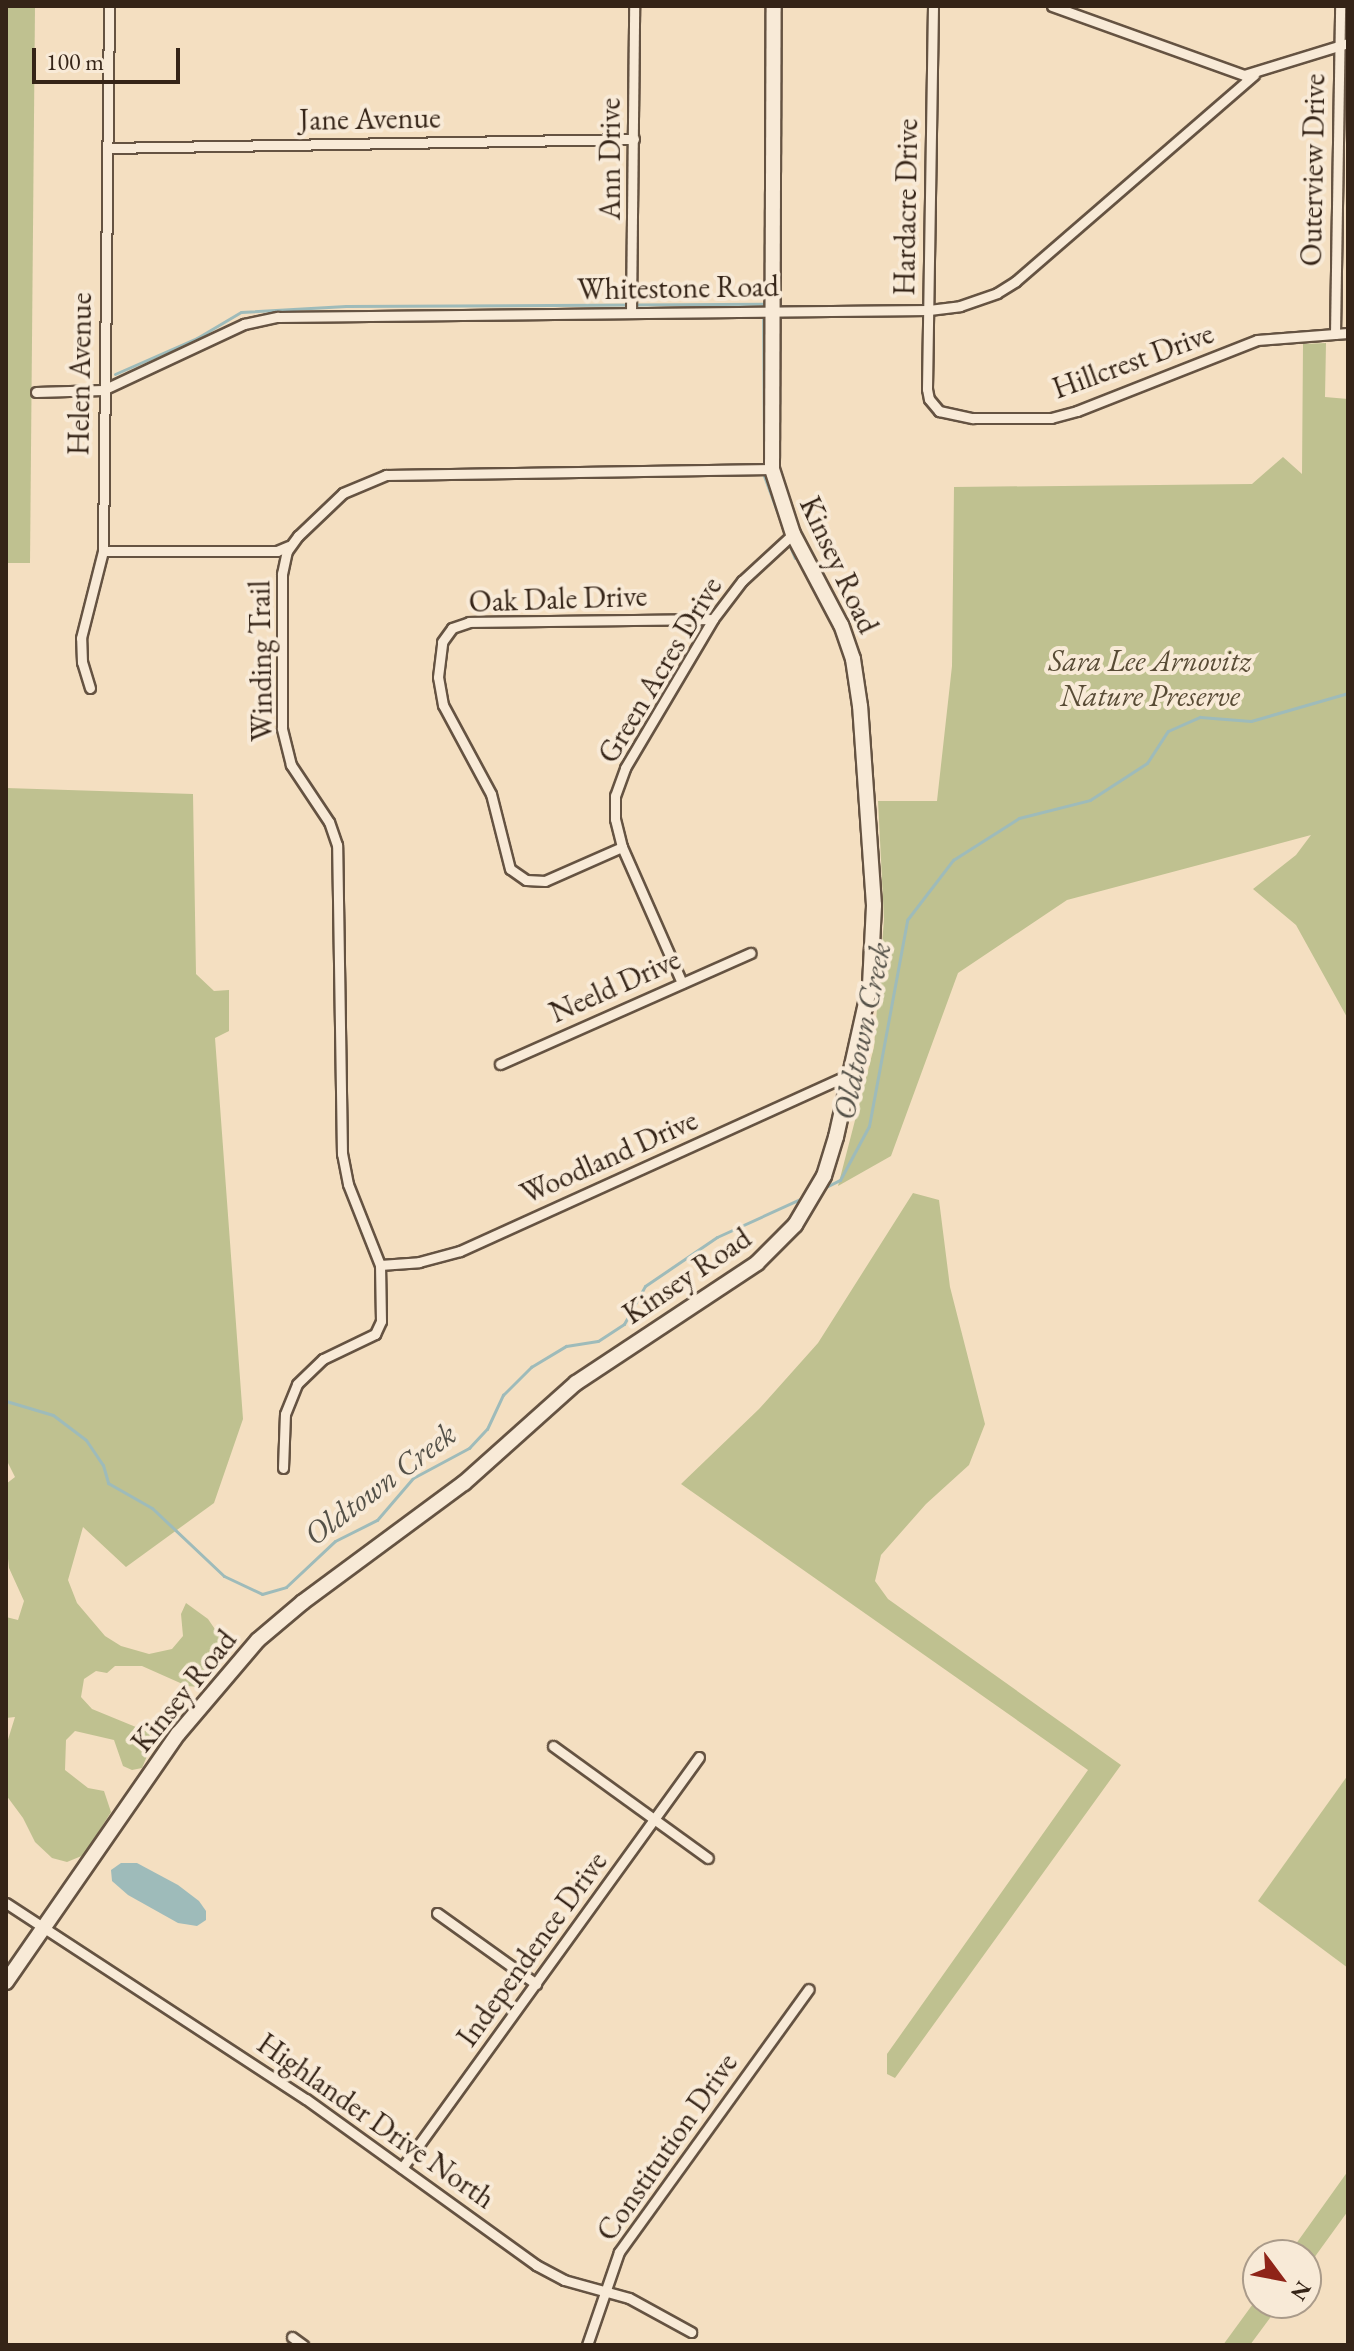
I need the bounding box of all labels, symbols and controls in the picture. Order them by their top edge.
scale bar [36,32,184,82]
text: 100 m [46,46,104,77]
street label: Outerview Drive [1293,73,1333,267]
street label: Ann Drive [592,98,628,220]
street label: Jane Avenue [299,100,441,138]
street label: Hardacre Drive [886,118,926,296]
street label: Whitestone Road [577,268,779,308]
street label: Helen Avenue [61,292,99,456]
street label: Hillcrest Drive [1048,315,1218,407]
street label: Kinsey Road [792,491,886,639]
street label: Green Acres Drive [590,570,730,770]
street label: Oak Dale Drive [468,578,648,620]
street label: Winding Trail [242,580,280,742]
park label: Sara Lee Arnovitz Nature Preserve [1049,643,1251,714]
water label: Oldtown Creek [824,939,900,1123]
street label: Neeld Drive [544,941,686,1031]
street label: Woodland Drive [515,1102,703,1212]
street label: Kinsey Road [616,1220,758,1332]
water label: Oldtown Creek [296,1414,464,1554]
street label: Kinsey Road [124,1623,244,1759]
street label: Independence Drive [449,1845,615,2053]
street label: Highlander Drive North [250,2025,502,2217]
street label: Constitution Drive [589,2046,745,2248]
north arrow [1242,2239,1322,2319]
text: N [1284,2276,1318,2306]

